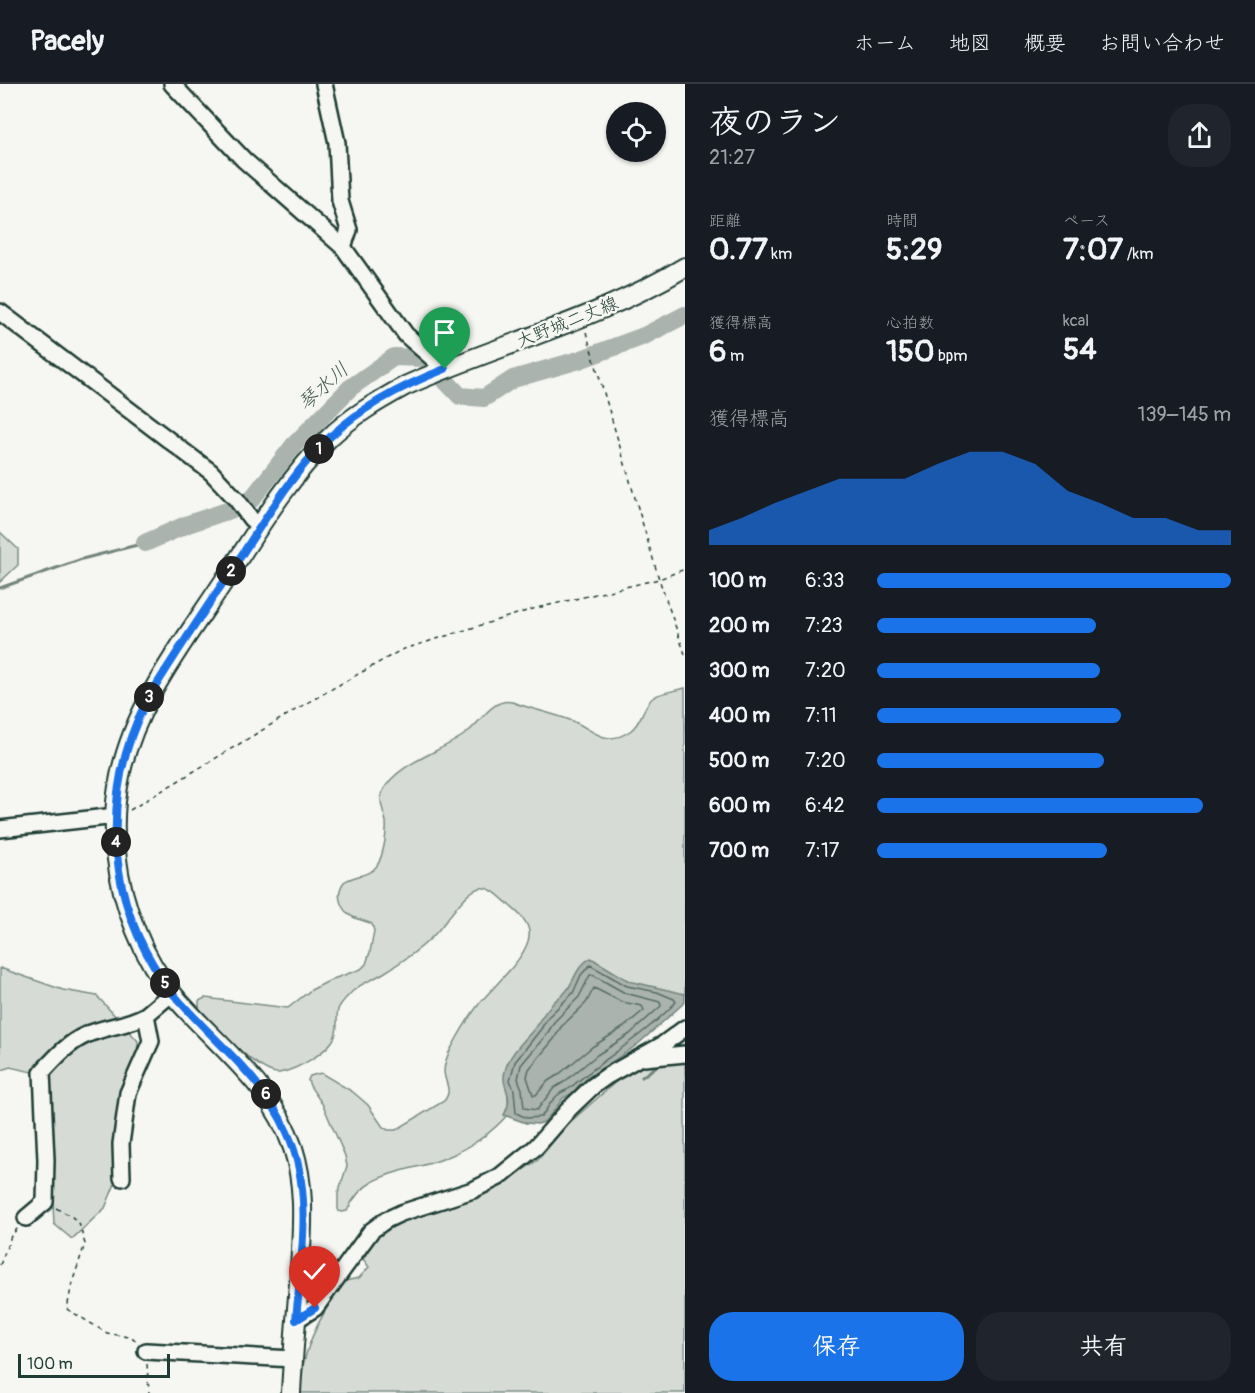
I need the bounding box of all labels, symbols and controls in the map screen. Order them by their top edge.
text: Pacely [30,24,104,59]
text: ホーム [854,30,916,57]
text: 地図 [949,30,991,57]
text: 概要 [1024,30,1066,57]
text: お問い合わせ [1099,30,1225,57]
map controls [606,102,666,162]
button: locate [606,102,666,162]
text: 夜のラン [709,102,841,143]
button: share [1168,104,1231,167]
text: 21:27 [709,145,755,170]
text: 距離 [709,211,741,231]
text: 時間 [886,211,918,231]
text: ペース [1063,211,1110,231]
text: 0.77 [709,231,768,268]
text: 5:29 [886,231,943,268]
text: 7:07 [1063,231,1123,268]
text: km [768,244,792,264]
text: /km [1123,244,1153,264]
street label: 大野城二丈線 [513,292,622,353]
pin [419,307,470,369]
text: kcal [1063,311,1089,331]
text: 獲得標高 [709,313,773,333]
text: 心拍数 [886,313,934,333]
icon: arrive [428,316,461,349]
text: 54 [1063,331,1097,368]
text: 6 [709,333,726,370]
text: 150 [886,333,934,370]
text: m [726,346,744,366]
text: bpm [934,346,968,366]
water label: 琴水川 [293,357,354,416]
text: 139–145 m [1138,402,1231,427]
text: 獲得標高 [709,406,789,431]
pin: 1 [304,434,334,464]
text: 1 [316,439,322,459]
pin: 2 [216,556,246,586]
text: 2 [227,561,235,581]
text: 100 m [709,568,766,593]
text: 6:33 [805,568,844,593]
text: 200 m [709,613,770,638]
text: 7:23 [805,613,843,638]
text: 300 m [709,658,770,683]
text: 7:20 [805,658,846,683]
pin: 3 [134,682,164,712]
text: 3 [145,687,153,707]
text: 400 m [709,703,770,728]
text: 7:11 [805,703,837,728]
text: 500 m [709,748,769,773]
text: 7:20 [805,748,846,773]
text: 600 m [709,793,770,818]
text: 6:42 [805,793,845,818]
pin: 4 [101,827,131,857]
text: 4 [111,832,121,852]
text: 700 m [709,838,769,863]
text: 7:17 [805,838,839,863]
pin: 5 [150,968,180,998]
text: 5 [161,973,169,993]
pin: 6 [251,1079,281,1109]
text: 6 [261,1084,271,1104]
pin [289,1246,340,1308]
icon: check [298,1255,331,1288]
button: 保存 [709,1312,964,1381]
button: 共有 [976,1312,1231,1381]
scale bar [18,1351,170,1378]
text: 100 m [27,1354,73,1374]

